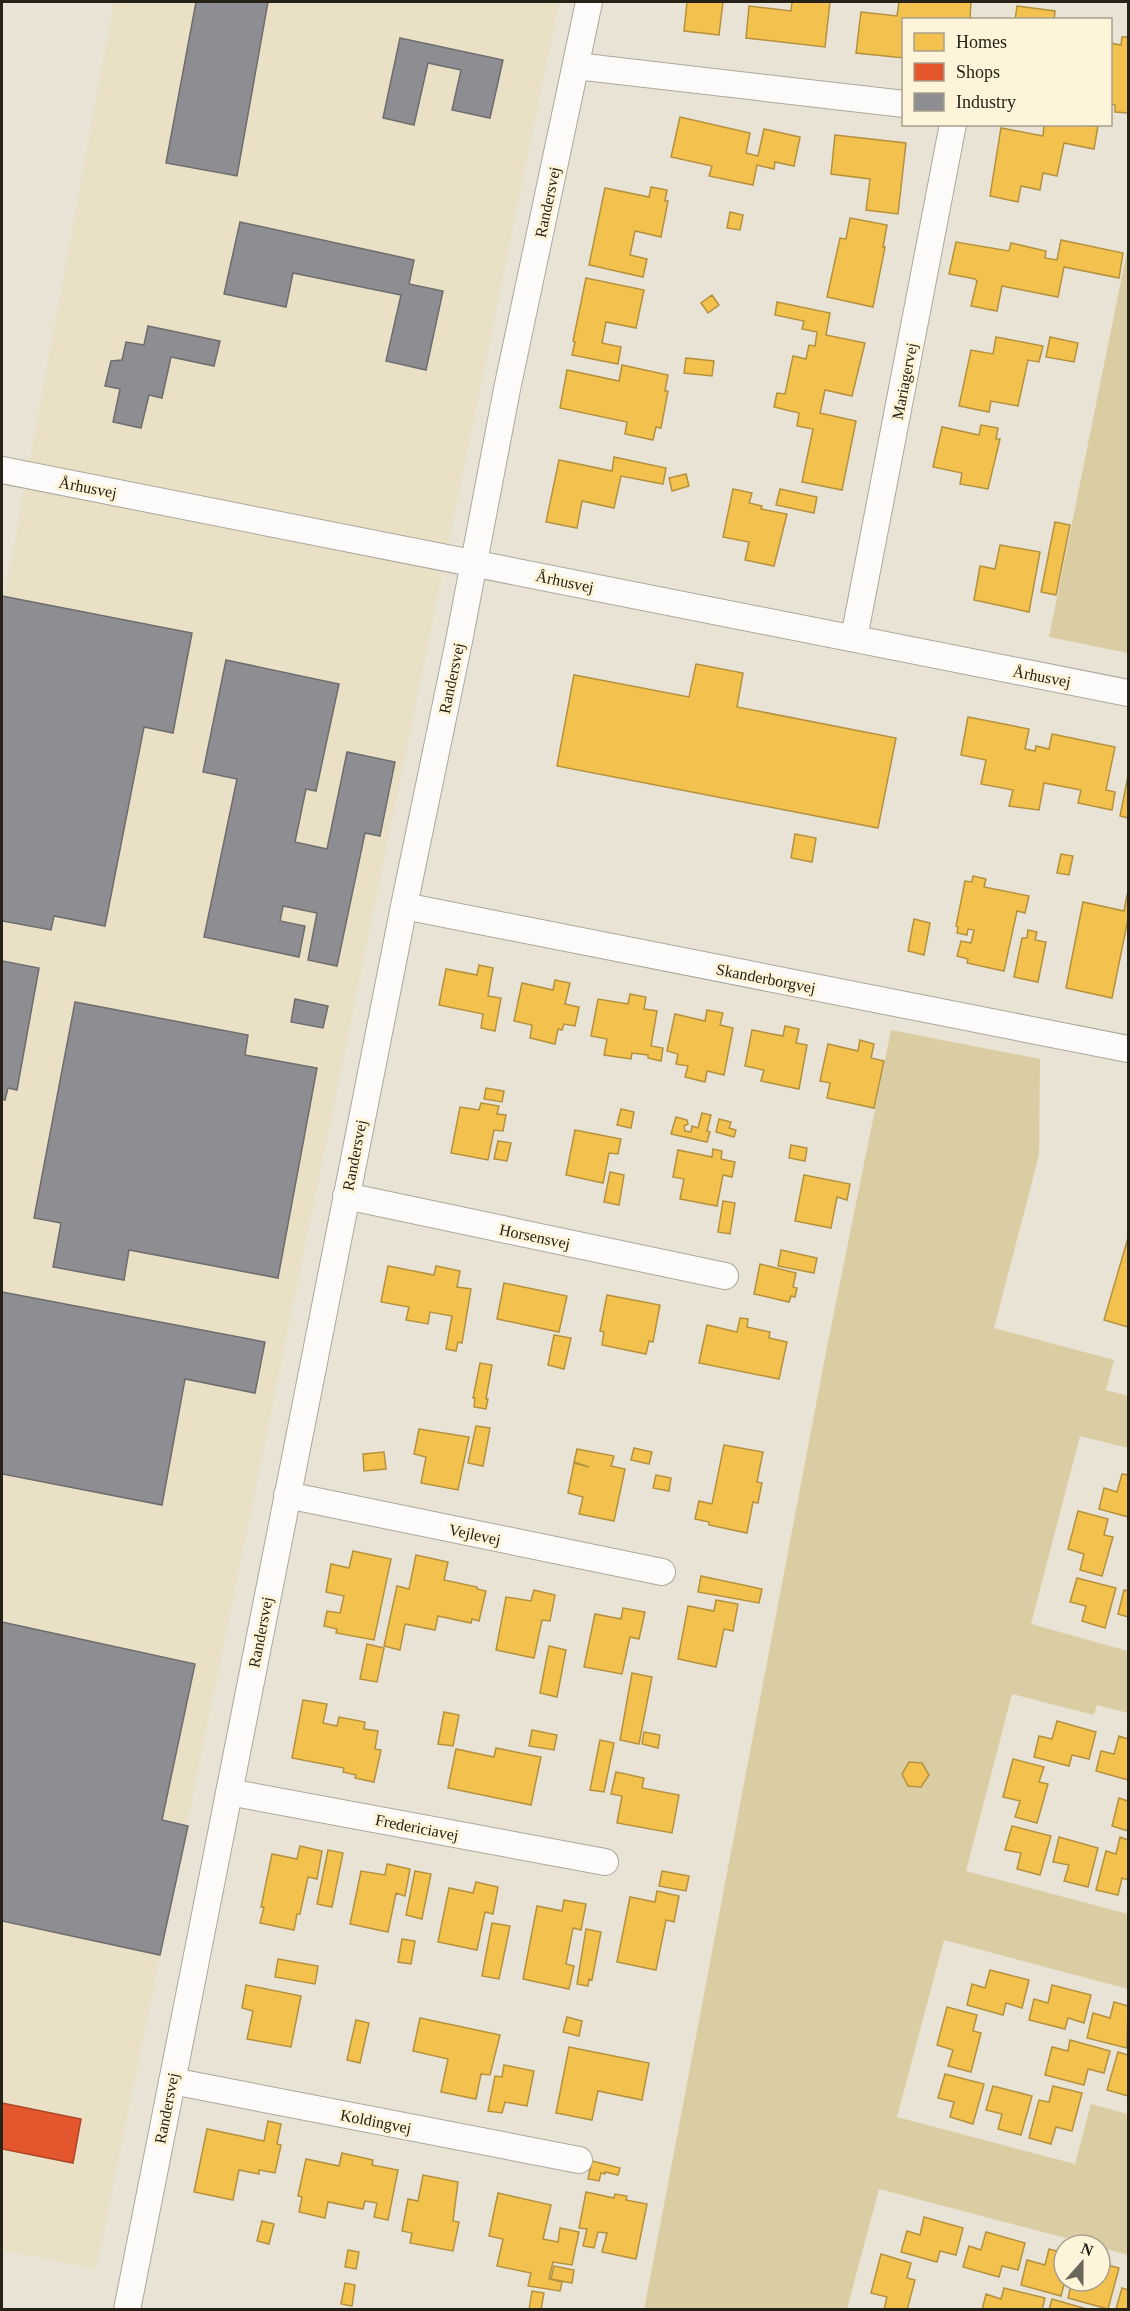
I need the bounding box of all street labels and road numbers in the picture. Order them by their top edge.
street label: Randersvej [532,165,564,239]
street label: Mariagervej [889,341,921,421]
street label: Århusvej [57,474,118,502]
street label: Århusvej [534,567,595,597]
street label: Randersvej [436,641,468,715]
street label: Århusvej [1011,663,1072,691]
street label: Skanderborgvej [715,961,817,997]
street label: Randersvej [339,1118,371,1192]
street label: Horsensvej [498,1221,572,1253]
street label: Vejlevej [447,1521,502,1549]
street label: Randersvej [245,1595,277,1669]
street label: Fredericiavej [374,1811,460,1845]
street label: Randersvej [151,2071,183,2145]
street label: Koldingvej [339,2106,413,2138]

